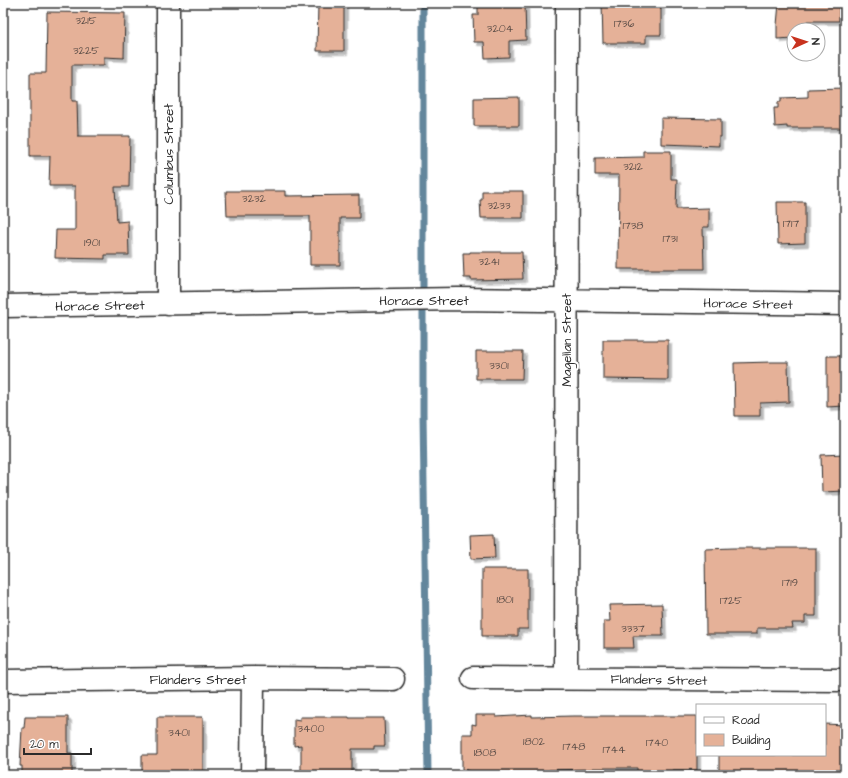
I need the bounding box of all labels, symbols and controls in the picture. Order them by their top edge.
house number: 3215 [75,13,97,28]
house number: 1736 [614,16,634,31]
house number: 3204 [487,21,514,36]
north arrow [786,22,826,62]
text: N [808,38,823,45]
house number: 3225 [73,43,99,58]
street label: Columbus Street [160,103,178,205]
house number: 3212 [623,159,644,174]
house number: 3232 [242,191,267,206]
house number: 3233 [487,198,511,213]
house number: 1717 [783,216,799,231]
house number: 1738 [623,218,643,233]
house number: 1731 [662,231,678,246]
house number: 1901 [84,235,101,250]
house number: 3241 [479,254,500,269]
street label: Horace Street [379,292,470,310]
street label: Magellan Street [558,292,577,387]
street label: Horace Street [703,294,794,314]
street label: Horace Street [55,296,146,316]
house number: 3301 [489,358,509,373]
house number: 1719 [782,575,798,590]
house number: 1801 [497,592,514,607]
house number: 1725 [720,593,742,608]
house number: 3337 [621,621,645,636]
street label: Flanders Street [610,670,708,690]
street label: Flanders Street [150,671,247,689]
legend [696,704,826,756]
text: Road [732,712,760,729]
house number: 3400 [298,721,325,736]
house number: 3401 [168,725,190,740]
scale bar [24,730,91,756]
text: Building [732,732,770,750]
house number: 1802 [523,734,546,749]
house number: 1740 [646,735,668,750]
text: 20 m [30,736,59,753]
house number: 1748 [563,739,585,754]
house number: 1744 [602,742,626,757]
house number: 1808 [474,745,496,760]

